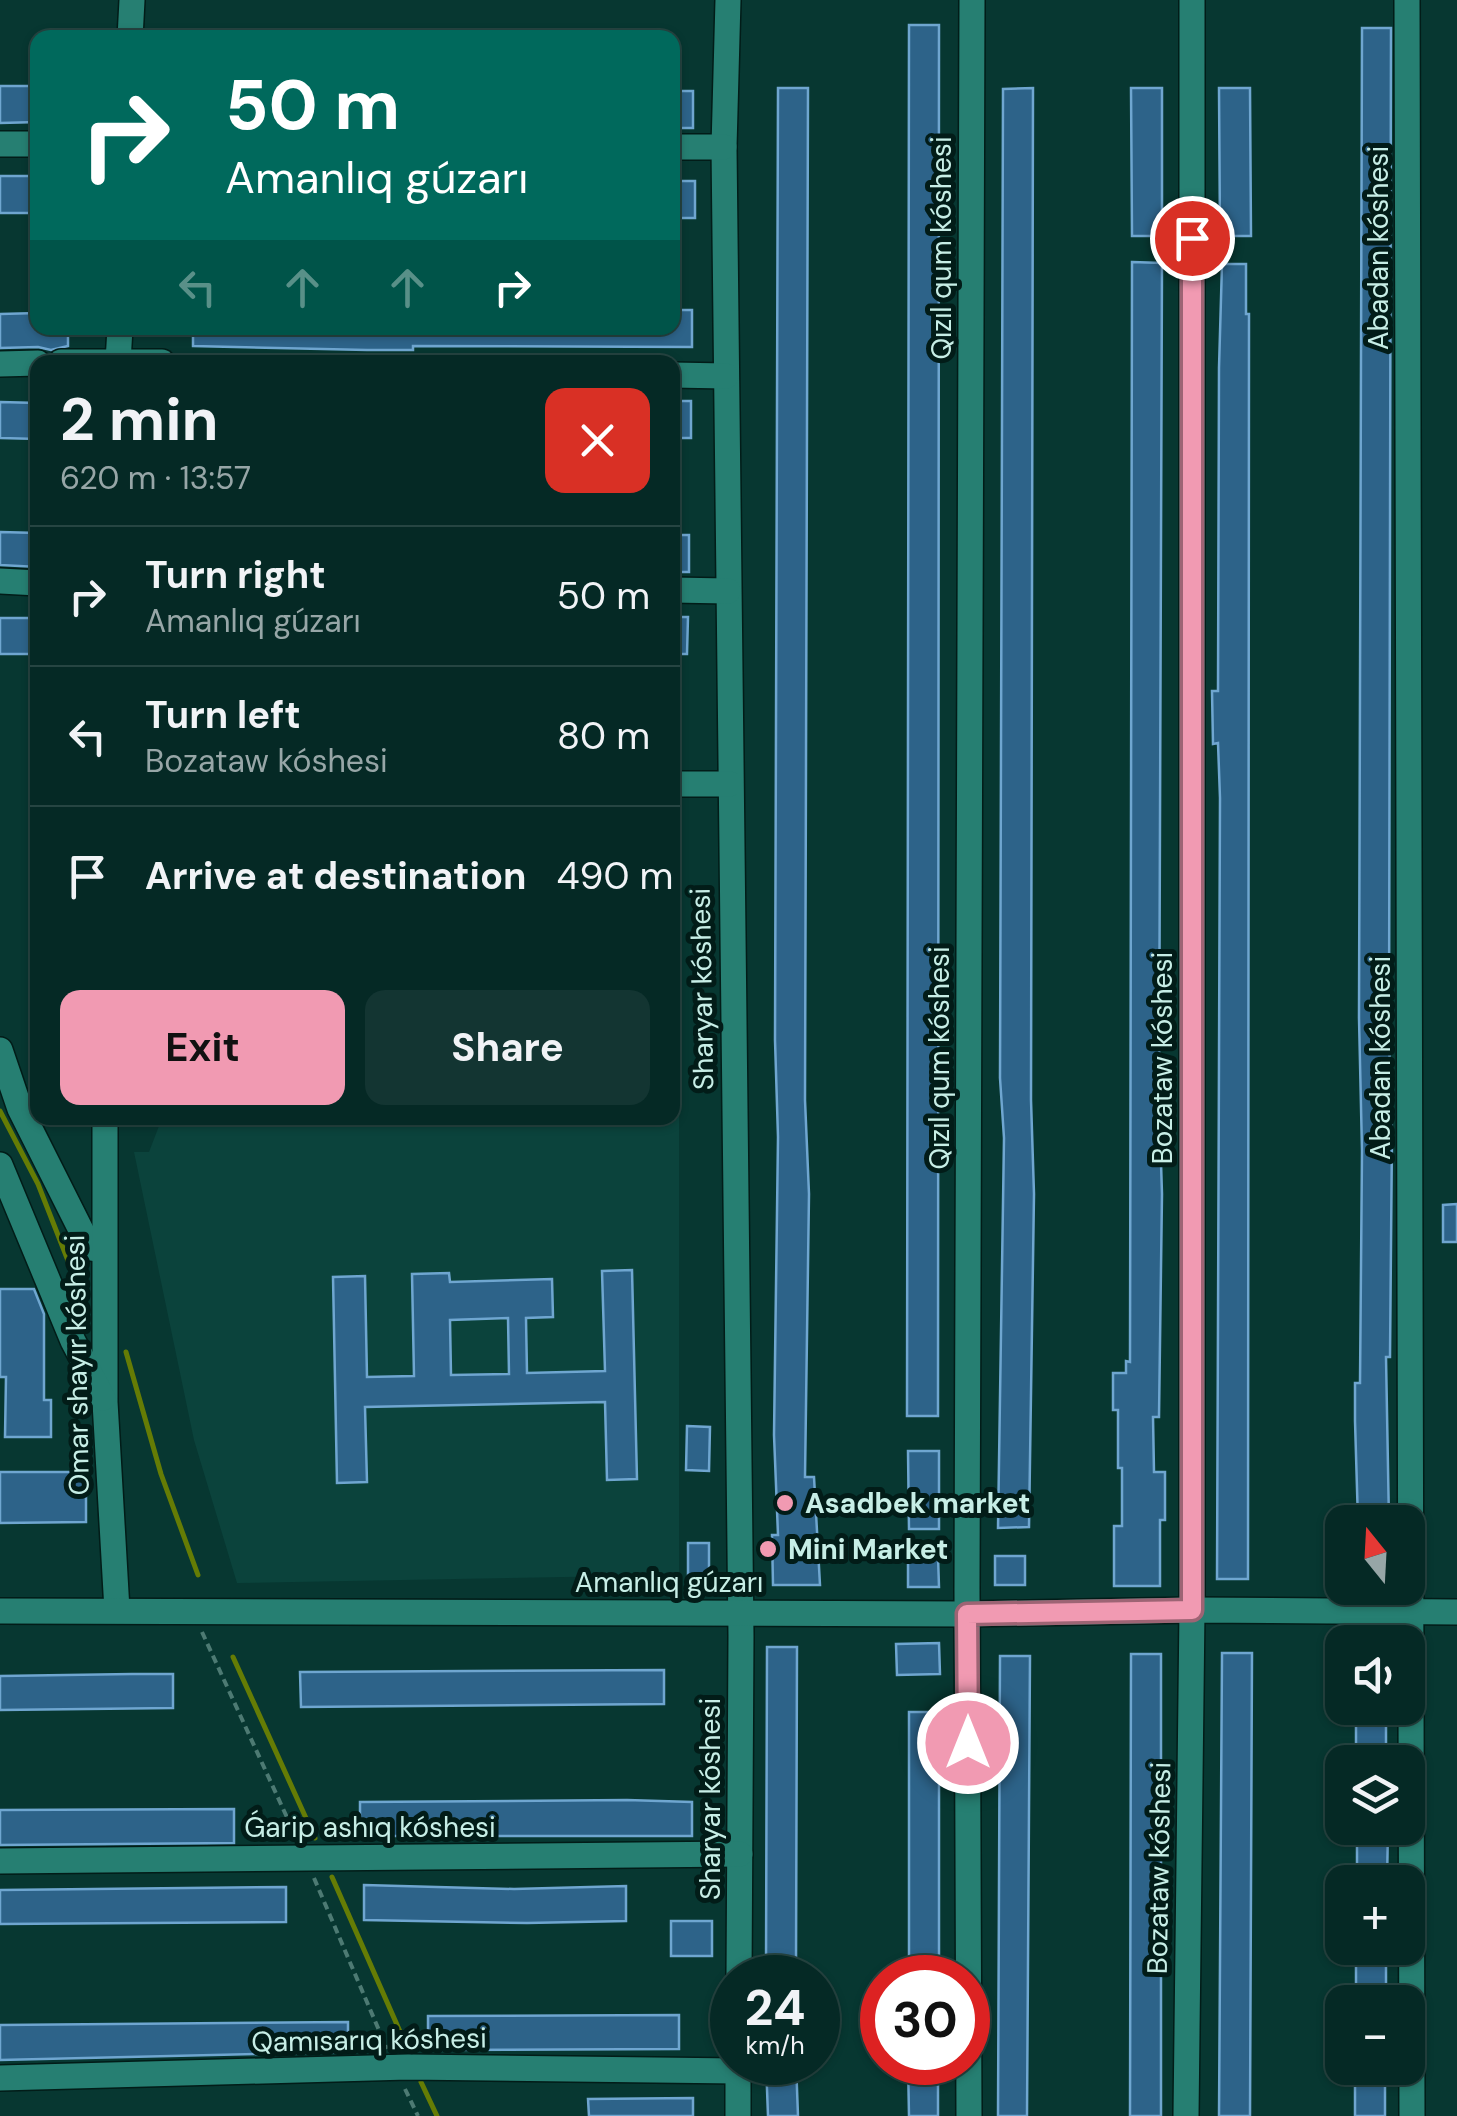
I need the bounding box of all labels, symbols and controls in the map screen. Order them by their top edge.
text: 50 m [225,60,400,151]
icon: right [60,70,190,200]
street label: Qızıl qum kóshesi [923,136,960,360]
street label: Abadan kóshesi [1360,146,1397,350]
text: Amanlıq gúzarı [225,148,528,207]
pin [1150,196,1235,281]
icon: arrive [1165,211,1220,266]
icon: left [170,260,225,315]
icon: ahead [275,260,330,315]
icon: ahead [380,260,435,315]
icon: right [485,260,540,315]
text: 2 min [60,380,219,459]
button: close [545,388,650,493]
text: 620 m · 13:57 [60,457,251,499]
text: Turn right [145,550,326,600]
icon: right [60,569,115,624]
text: 50 m [557,571,650,621]
text: Amanlıq gúzarı [145,600,361,642]
text: Turn left [145,690,301,740]
icon: left [60,709,115,764]
text: 80 m [557,711,650,761]
text: Bozataw kóshesi [145,740,388,782]
icon: arrive [60,849,115,904]
text: Arrive at destination [145,851,527,901]
text: 490 m [557,851,673,901]
street label: Sharyar kóshesi [682,888,722,1090]
street label: Qızıl qum kóshesi [921,946,958,1170]
street label: Bozataw kóshesi [1144,952,1181,1164]
street label: Abadan kóshesi [1362,956,1399,1160]
button: Exit [60,990,345,1105]
button: Share [365,990,650,1105]
street label: Omar shayır kóshesi [56,1234,98,1496]
place label: Asadbek market [805,1485,1030,1522]
marker: Asadbek market [774,1492,796,1514]
north arrow [1325,1505,1425,1605]
map controls [1325,1505,1425,2085]
place label: Mini Market [788,1531,948,1568]
marker: Mini Market [757,1538,779,1560]
street label: Amanlıq gúzarı [575,1564,763,1601]
button: sound [1325,1625,1425,1725]
position arrow [916,1691,1020,1795]
street label: Sharyar kóshesi [692,1698,729,1900]
button: layers [1325,1745,1425,1845]
street label: Bozataw kóshesi [1139,1761,1179,1975]
street label: Ǵarip ashıq kóshesi [244,1809,496,1846]
button: + [1325,1865,1425,1965]
speed limit sign: 30 [860,1955,990,2085]
text: 24 [745,1975,806,2041]
button: − [1325,1985,1425,2085]
street label: Qamısarıq kóshesi [251,2019,487,2061]
text: km/h [745,2029,805,2062]

